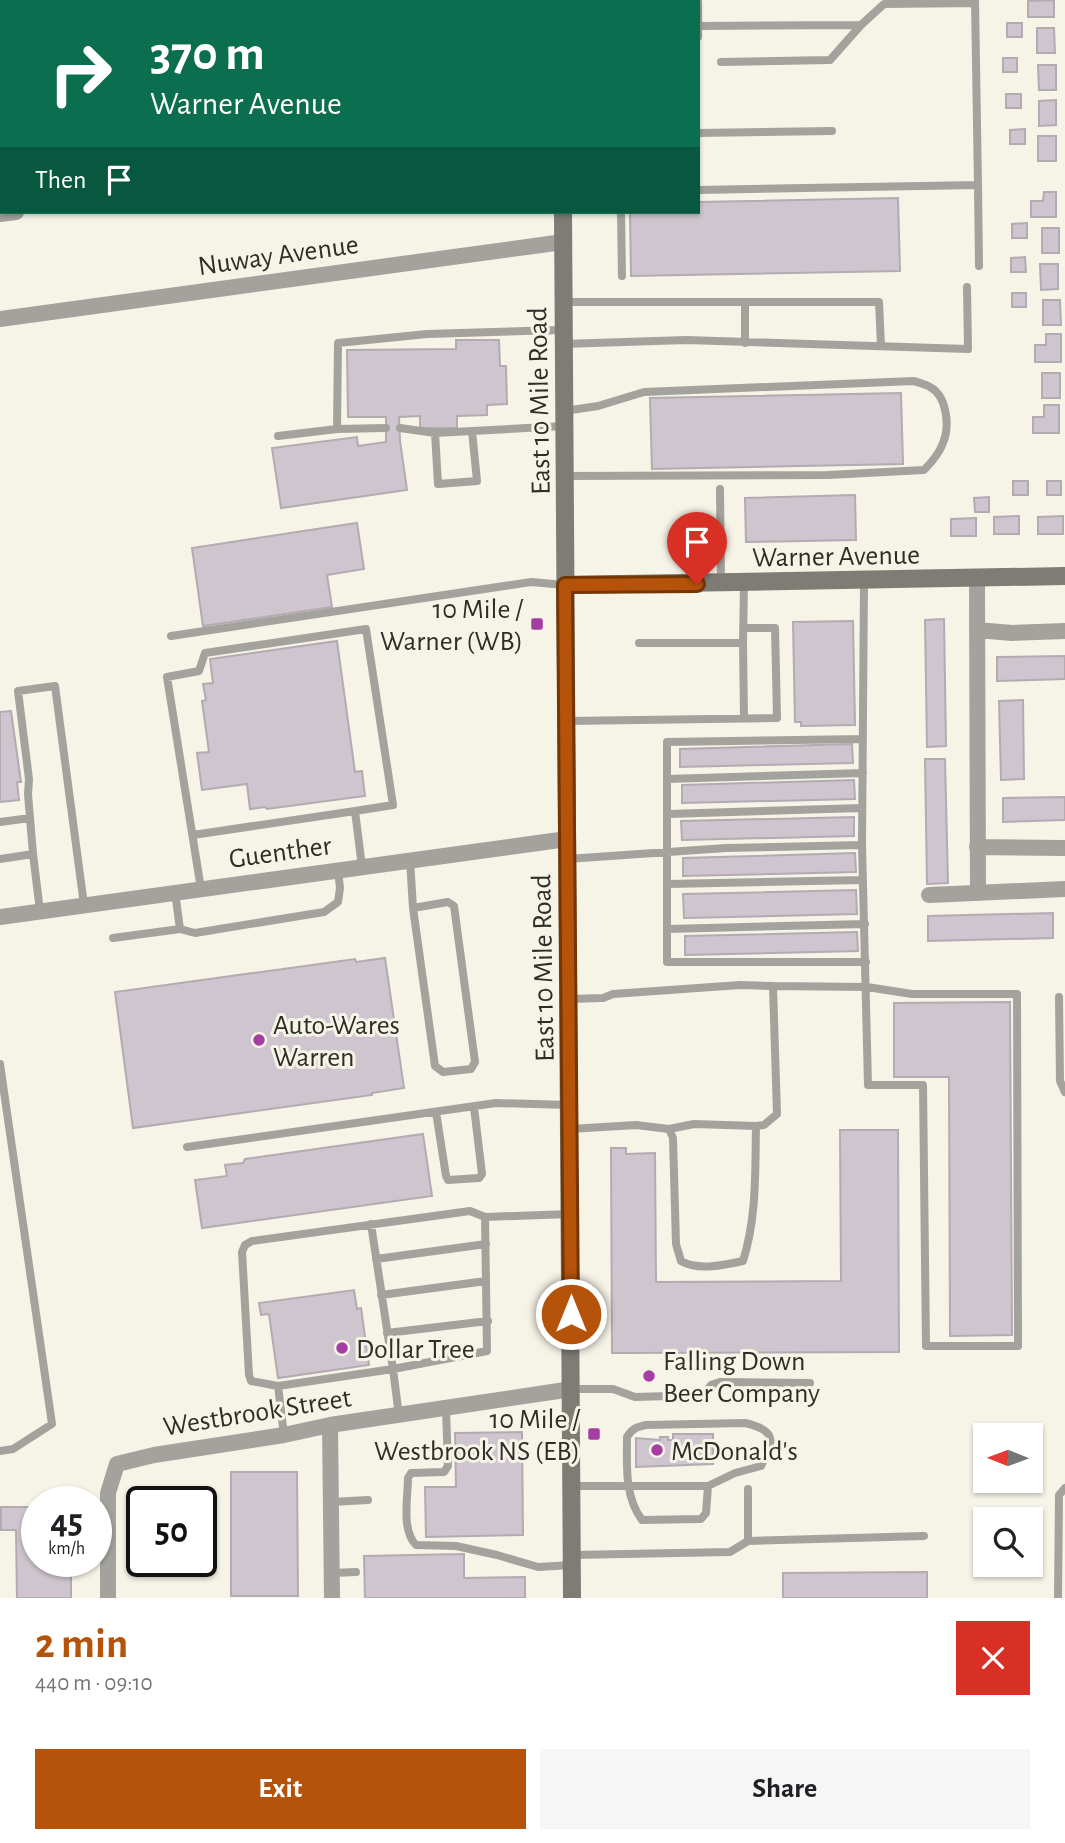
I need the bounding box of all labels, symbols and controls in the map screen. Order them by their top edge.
icon: right [35,28,126,119]
text: 370 m [150,30,265,79]
text: Warner Avenue [150,88,342,120]
icon: arrive [100,161,138,199]
text: Then [35,167,86,193]
street label: Nuway Avenue [196,231,360,281]
street label: East 10 Mile Road [524,307,556,495]
pin [667,512,727,584]
icon: arrive [678,523,716,561]
street label: Warner Avenue [752,542,920,572]
place label: 10 Mile / Warner (WB) [380,596,524,656]
marker: 10 Mile / Warner (WB) [529,616,545,632]
street label: Guenther [227,832,333,874]
street label: East 10 Mile Road [528,874,560,1062]
place label: Auto-Wares Warren [273,1012,400,1072]
marker: Auto-Wares Warren [251,1032,267,1048]
position arrow [534,1277,608,1351]
place label: Dollar Tree [356,1336,475,1364]
marker: Dollar Tree [334,1340,350,1356]
place label: Falling Down Beer Company [663,1348,820,1408]
marker: Falling Down Beer Company [641,1368,657,1384]
street label: Westbrook Street [161,1384,353,1442]
place label: 10 Mile / Westbrook NS (EB) [374,1406,581,1466]
north arrow [973,1423,1043,1493]
map controls [973,1423,1043,1577]
marker: 10 Mile / Westbrook NS (EB) [586,1426,602,1442]
place label: McDonald's [671,1438,798,1466]
marker: McDonald's [649,1442,665,1458]
speed limit sign: 50 [126,1486,217,1577]
text: 45 [50,1505,83,1540]
button: search [973,1507,1043,1577]
text: km/h [48,1540,85,1558]
button: close [956,1621,1030,1695]
text: 2 min [35,1623,128,1665]
text: 440 m · 09:10 [35,1672,153,1695]
button: Exit [35,1749,526,1829]
button: Share [540,1749,1030,1829]

